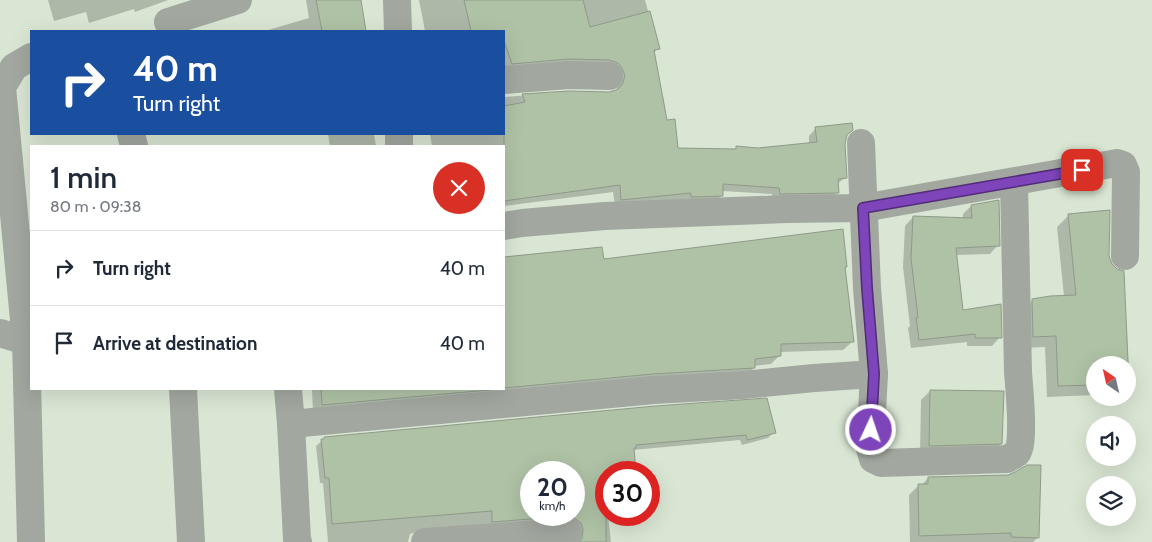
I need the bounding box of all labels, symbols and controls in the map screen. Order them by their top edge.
text: 40 m [133,47,218,90]
icon: right [50,50,115,115]
text: Turn right [133,90,220,117]
pin [1061,149,1103,191]
icon: arrive [1068,156,1096,184]
text: 1 min [50,159,117,196]
button: close [433,162,485,214]
text: 80 m · 09:38 [50,197,141,216]
icon: right [50,254,78,282]
text: Turn right [93,257,171,280]
text: 40 m [440,257,485,280]
icon: arrive [50,329,78,357]
text: Arrive at destination [93,332,257,355]
text: 40 m [440,332,485,355]
north arrow [1086,356,1136,406]
map controls [1086,356,1136,526]
position arrow [844,403,896,455]
button: sound [1086,416,1136,466]
speed limit sign: 30 [595,461,660,526]
text: 20 [537,472,568,502]
button: layers [1086,476,1136,526]
text: km/h [539,498,566,513]

